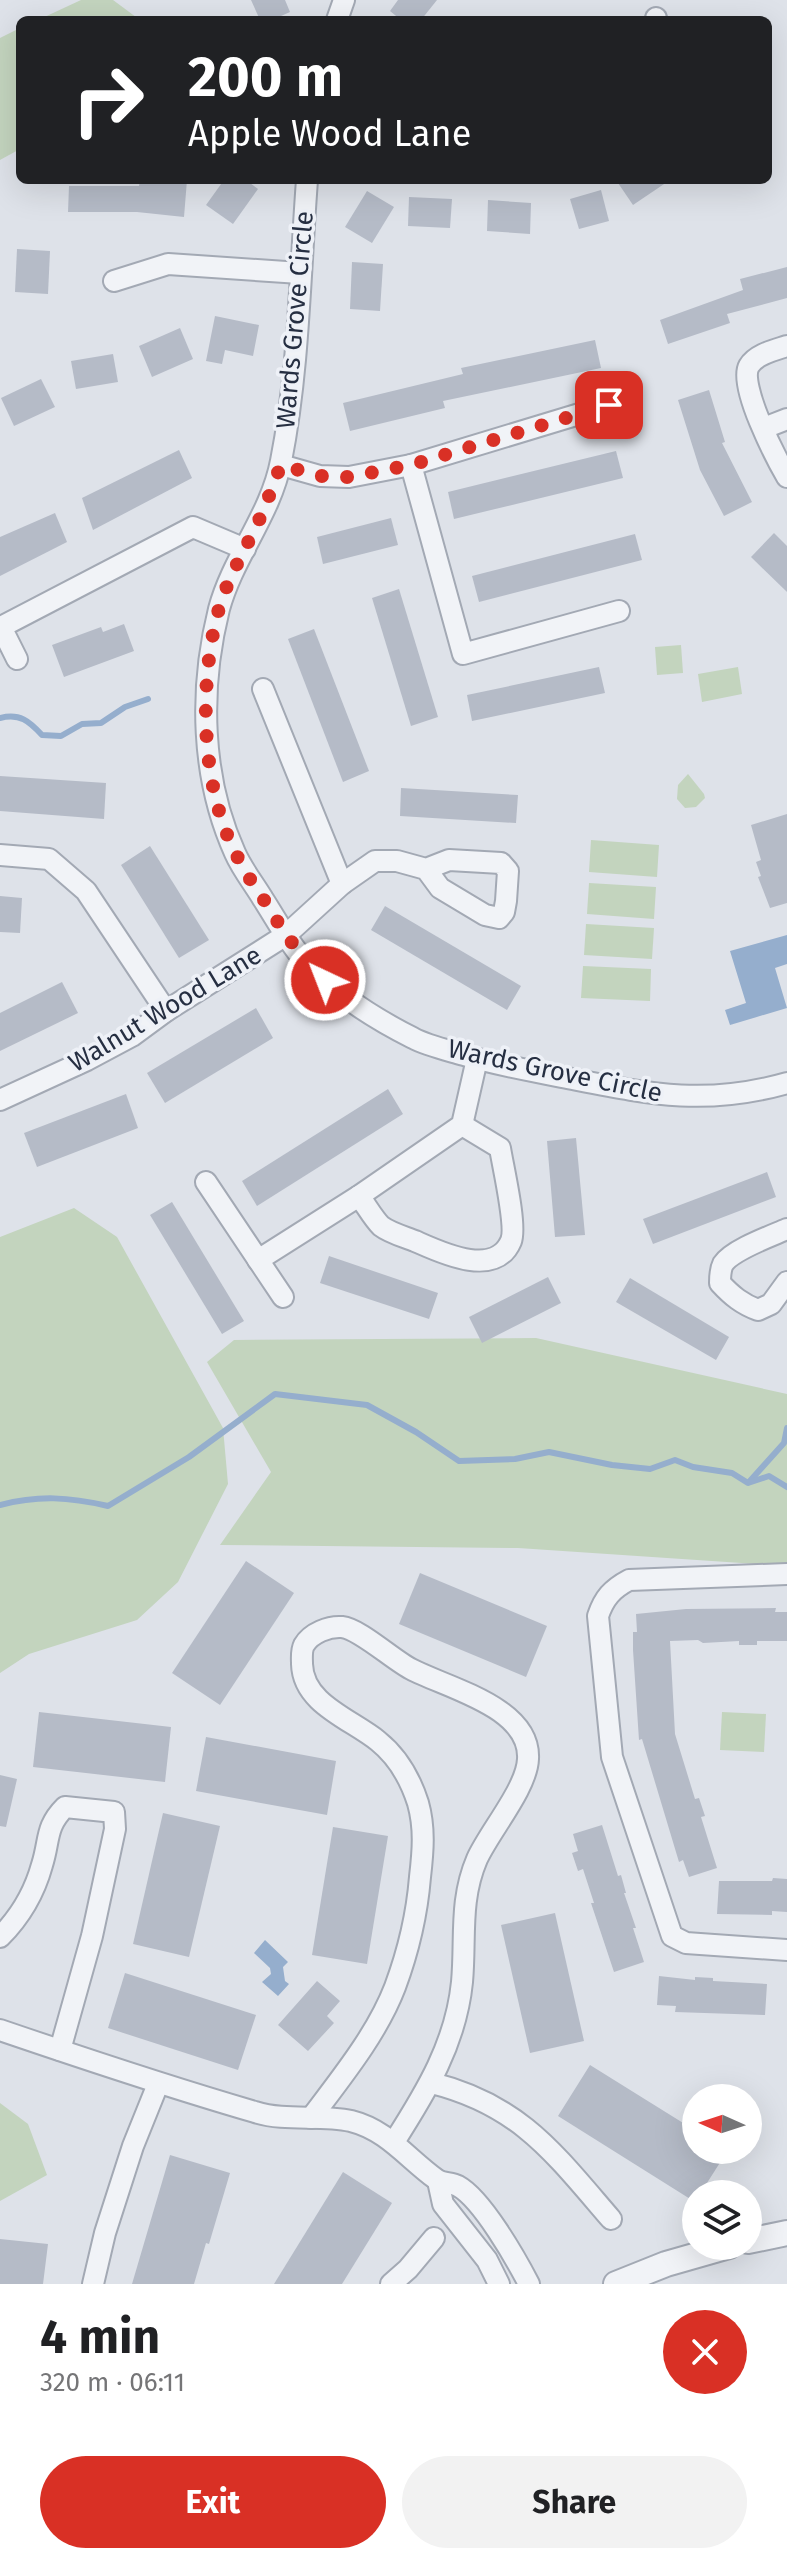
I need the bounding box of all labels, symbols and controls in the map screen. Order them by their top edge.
text: 200 m [188,44,343,111]
icon: right [56,48,160,152]
text: Apple Wood Lane [188,112,471,156]
street label: Wards Grove Circle [270,210,320,430]
pin [575,371,643,439]
icon: arrive [587,383,631,427]
position arrow [283,938,367,1022]
street label: Walnut Wood Lane [63,939,267,1079]
street label: Wards Grove Circle [445,1033,665,1109]
north arrow [682,2084,762,2164]
map controls [682,2084,762,2260]
button: layers [682,2180,762,2260]
text: 4 min [40,2308,160,2366]
button: close [663,2310,747,2394]
text: 320 m · 06:11 [40,2367,185,2398]
button: Exit [40,2456,386,2548]
button: Share [402,2456,747,2548]

